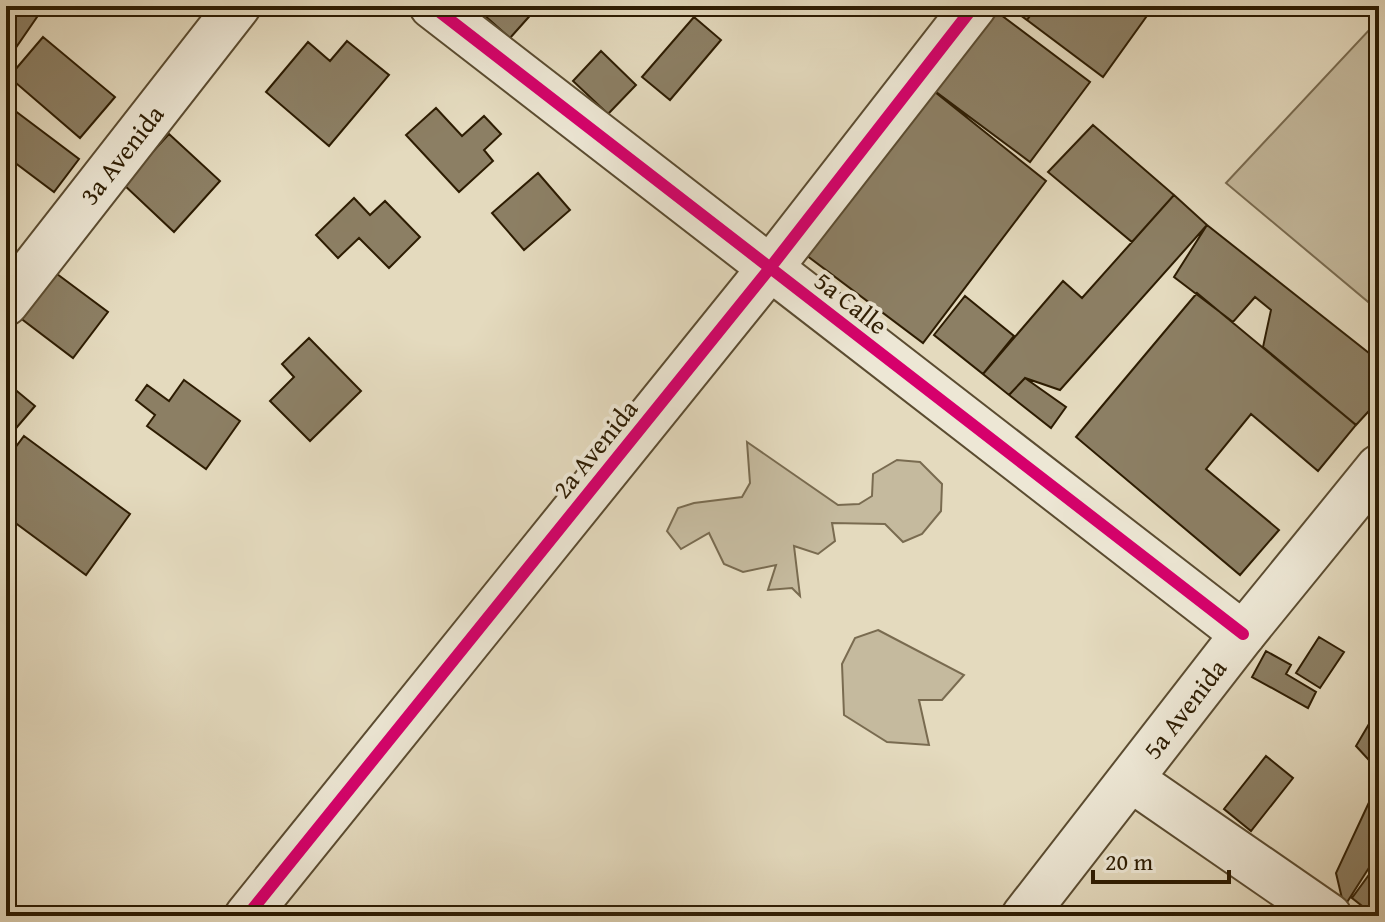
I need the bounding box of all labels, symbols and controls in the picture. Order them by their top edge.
street label: 3a Avenida [70,96,173,213]
street label: 5a Calle [806,261,896,344]
street label: 2a Avenida [542,390,647,507]
street label: 5a Avenida [1133,650,1236,767]
scale bar [1093,834,1229,884]
text: 20 m [1105,844,1153,879]

